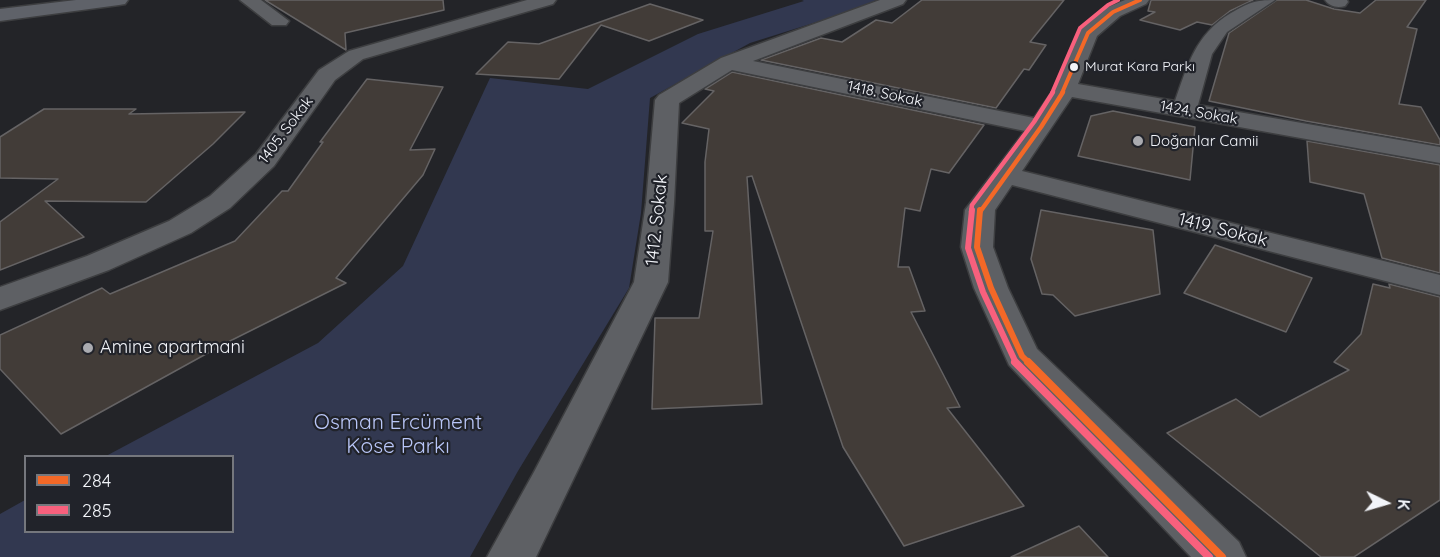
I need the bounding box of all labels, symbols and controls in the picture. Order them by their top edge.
place label: Murat Kara Parkı [1085,59,1195,75]
marker: Murat Kara Parkı [1068,61,1080,73]
street label: 1418. Sokak [846,77,924,111]
street label: 1405. Sokak [255,93,317,167]
street label: 1424. Sokak [1159,97,1239,129]
place label: Doğanlar Camii [1150,132,1258,150]
marker: Doğanlar Camii [1131,134,1145,148]
street label: 1412. Sokak [641,173,673,267]
street label: 1419. Sokak [1176,209,1270,251]
place label: Amine apartmani [100,337,245,359]
marker: Amine apartmani [81,341,95,355]
park label: Osman Ercüment Köse Parkı [314,410,482,460]
legend [24,455,234,533]
text: 284 [82,469,111,492]
north arrow [1356,473,1416,533]
text: K [1394,498,1414,511]
text: 285 [82,499,112,522]

